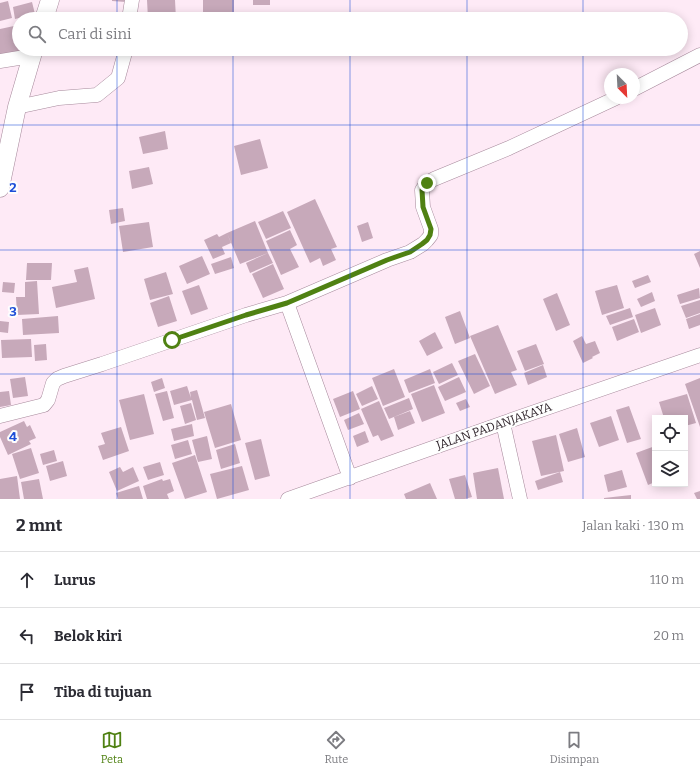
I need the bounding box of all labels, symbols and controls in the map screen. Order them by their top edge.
search box [12,12,688,56]
icon: search [26,23,48,45]
text: Cari di sini [58,25,131,43]
north arrow [604,68,640,104]
route end [418,174,436,192]
text: 2 [9,180,17,195]
text: 3 [9,304,17,319]
route start [163,331,181,349]
street label: JALAN PADANJAKAYA [434,400,554,453]
map controls [652,415,688,487]
button: locate [652,415,688,451]
text: 4 [9,429,17,444]
button: layers [652,451,688,487]
text: 2 mnt [16,515,63,536]
text: Jalan kaki · 130 m [582,518,684,533]
icon: ahead [16,569,38,591]
text: Lurus [54,571,96,589]
text: 110 m [650,572,684,587]
icon: left [16,625,38,647]
text: Belok kiri [54,627,122,645]
text: 20 m [654,628,684,643]
icon: arrive [16,681,38,703]
text: Tiba di tujuan [54,683,152,701]
tab: Peta [101,729,123,766]
tab: Rute [324,729,348,766]
tab: Disimpan [550,729,599,766]

